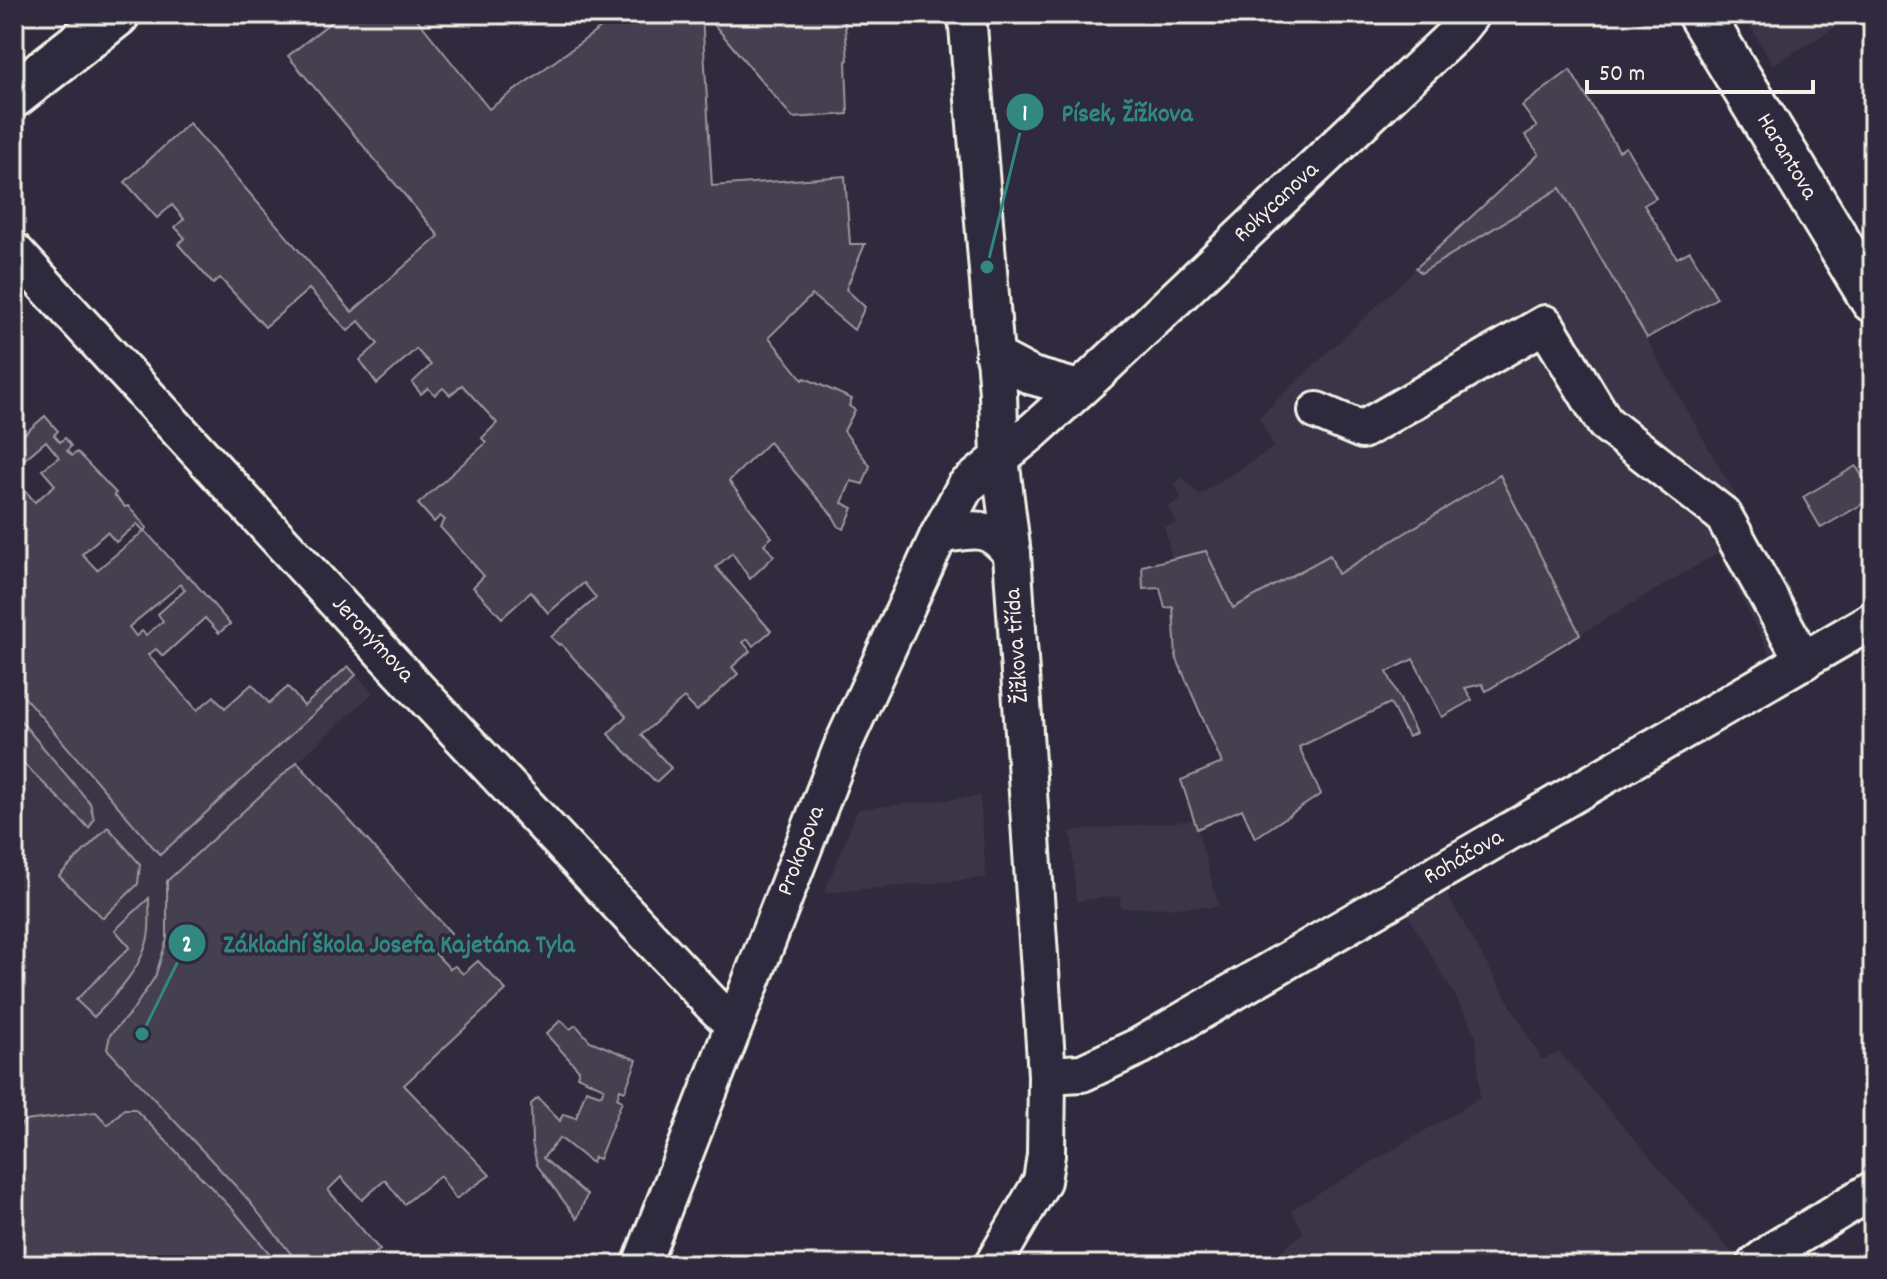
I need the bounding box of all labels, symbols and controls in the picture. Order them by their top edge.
scale bar [1587,44,1813,94]
text: 50 m [1599,58,1645,92]
callout: Písek, Žižkova [1005,87,1208,137]
text: Písek, Žižkova [1061,97,1193,134]
text: 1 [1022,98,1028,132]
street label: Harantova [1747,107,1826,207]
street label: Rokycanova [1227,154,1328,252]
street label: Žižkova třída [997,587,1039,705]
street label: Jeronýmova [323,589,422,692]
street label: Prokopova [769,800,835,901]
street label: Roháčova [1418,821,1511,894]
callout: Základní škola Josefa Kajetána Tyla [167,918,591,968]
text: Základní škola Josefa Kajetána Tyla [223,928,576,965]
text: 2 [182,929,192,963]

